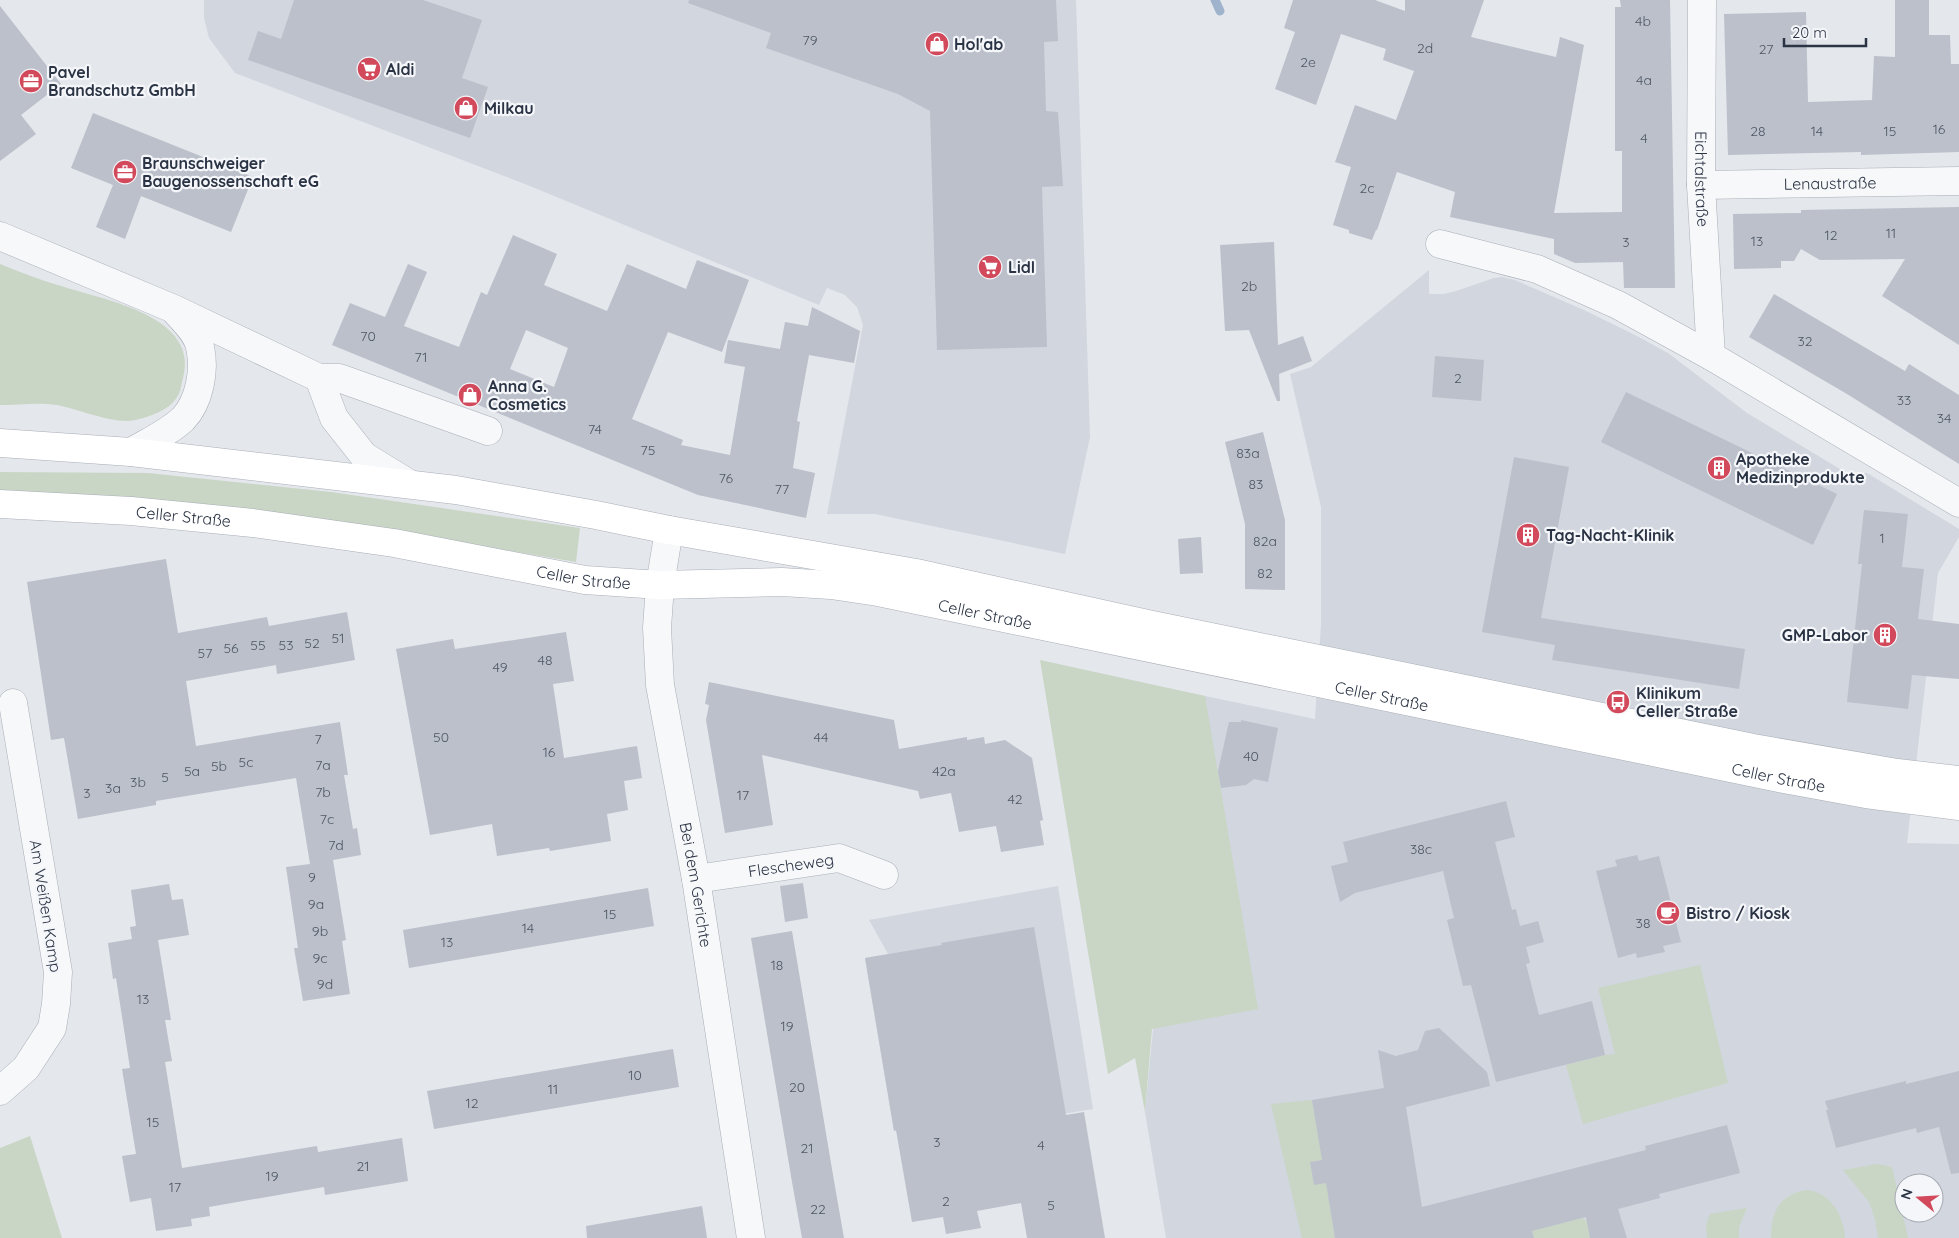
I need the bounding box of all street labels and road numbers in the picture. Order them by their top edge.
street label: Eichtalstraße [1691,131,1713,228]
street label: Lenaustraße [1783,172,1877,194]
street label: Celler Straße [135,502,232,531]
street label: Celler Straße [535,561,631,593]
street label: Celler Straße [937,595,1034,634]
street label: Celler Straße [1333,677,1430,715]
street label: Celler Straße [1730,758,1827,796]
street label: Bei dem Gerichte [676,821,716,949]
street label: Am Weißen Kamp [26,838,66,974]
street label: Flescheweg [747,849,835,881]

